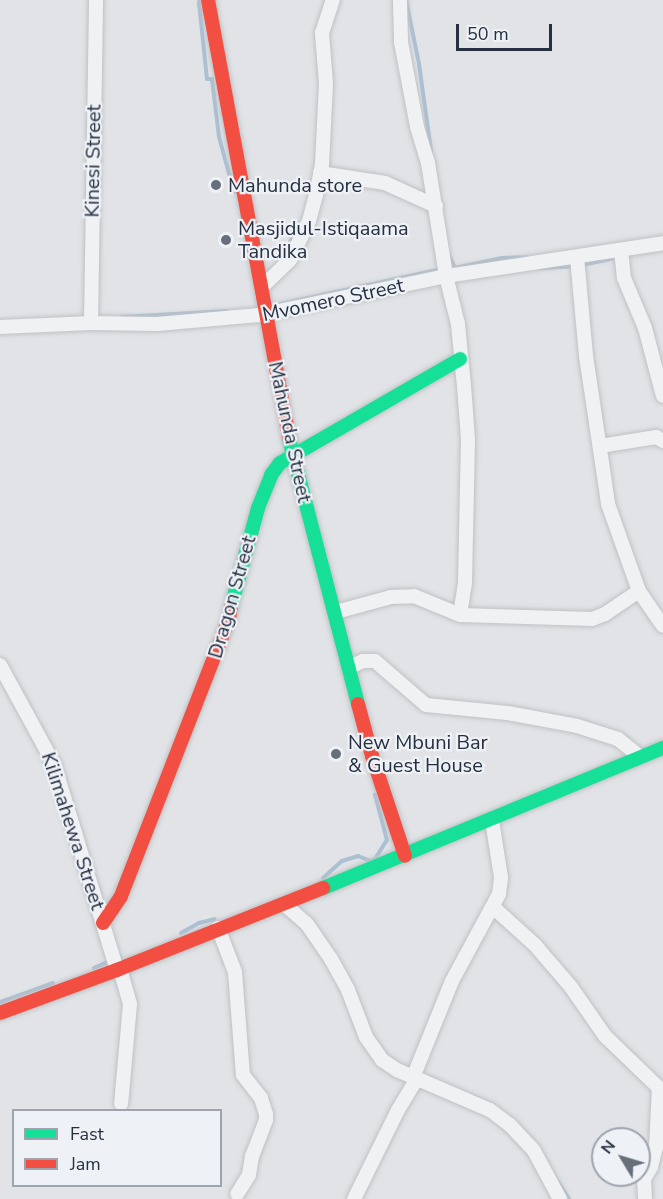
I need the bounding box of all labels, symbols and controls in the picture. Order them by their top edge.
scale bar [459,12,555,50]
text: 50 m [467,22,509,46]
street label: Kinesi Street [80,104,106,218]
place label: Mahunda store [228,173,362,197]
marker: Mahunda store [209,178,223,192]
place label: Masjidul-Istiqaama Tandika [238,216,409,263]
marker: Masjidul-Istiqaama Tandika [219,233,233,247]
street label: Mvomero Street [260,273,406,327]
street label: Mahunda Street [263,359,317,505]
street label: Dragon Street [203,533,261,661]
place label: New Mbuni Bar & Guest House [348,730,488,777]
marker: New Mbuni Bar & Guest House [329,747,343,761]
street label: Kilimahewa Street [36,749,110,913]
legend [12,1109,222,1187]
text: Fast [70,1122,104,1146]
north arrow [591,1127,651,1187]
text: N [596,1136,621,1159]
text: Jam [70,1152,101,1176]

